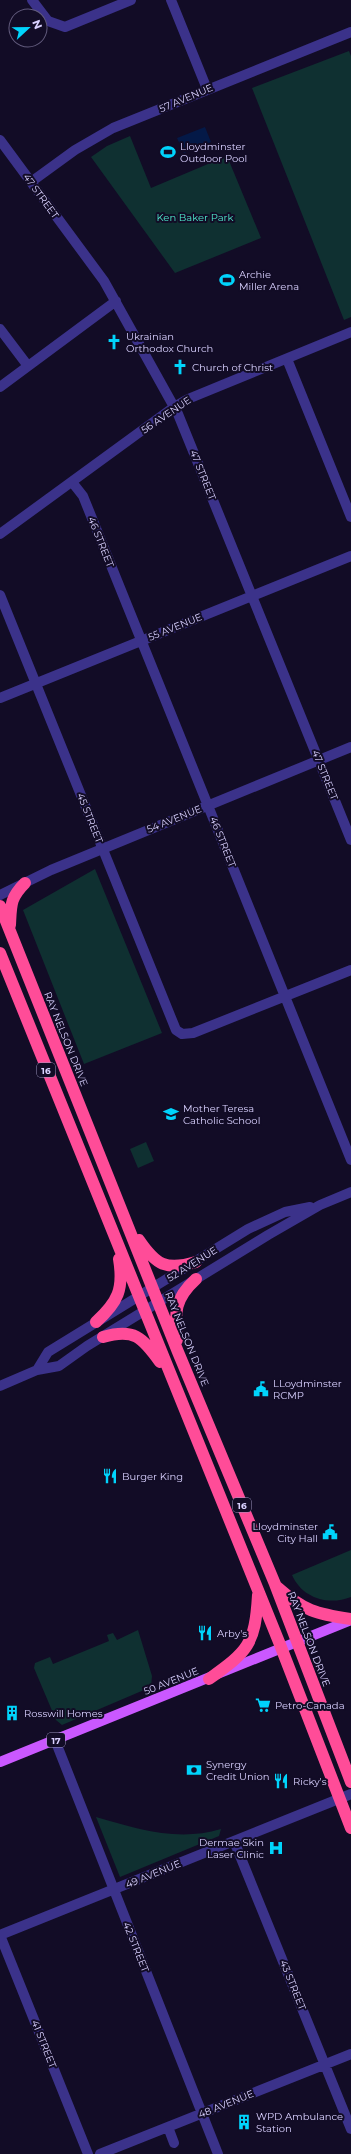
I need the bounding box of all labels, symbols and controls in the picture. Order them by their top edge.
north arrow [8,8,48,48]
text: N [29,18,45,31]
street label: 57 AVENUE [157,81,215,115]
place label: Lloydminster Outdoor Pool [180,140,247,165]
sports icon: Lloydminster Outdoor Pool [159,143,177,161]
street label: 47 STREET [20,171,62,221]
park label: Ken Baker Park [156,211,234,224]
place label: Archie Miller Arena [239,268,299,293]
sports icon: Archie Miller Arena [218,271,236,289]
place label: Ukrainian Orthodox Church [126,330,213,355]
church icon: Ukrainian Orthodox Church [105,333,123,351]
church icon: Church of Christ [171,358,189,376]
place label: Church of Christ [192,361,273,374]
street label: 56 AVENUE [139,393,194,436]
street label: 47 STREET [187,448,219,502]
street label: 46 STREET [85,515,117,569]
street label: 55 AVENUE [146,610,204,644]
street label: 47 STREET [309,748,341,802]
street label: 45 STREET [74,791,106,845]
street label: 54 AVENUE [145,802,204,836]
street label: 46 STREET [207,815,239,869]
street label: RAY NELSON DRIVE [41,990,91,1088]
road number: 16 [37,1063,55,1077]
place label: Mother Teresa Catholic School [183,1102,260,1127]
school or university icon: Mother Teresa Catholic School [162,1105,180,1123]
street label: 52 AVENUE [164,1243,220,1285]
street label: RAY NELSON DRIVE [162,1290,212,1388]
place label: LLoydminster RCMP [273,1377,342,1402]
public building icon: LLoydminster RCMP [252,1380,270,1398]
restaurant icon: Burger King [101,1467,119,1485]
place label: Burger King [122,1470,183,1483]
road number: 16 [233,1498,251,1512]
place label: Lloydminster City Hall [252,1520,318,1545]
public building icon: Lloydminster City Hall [321,1523,339,1541]
street label: RAY NELSON DRIVE [285,1590,333,1689]
restaurant icon: Arby's [196,1624,214,1642]
place label: Arby's [217,1627,247,1640]
street label: 50 AVENUE [142,1664,201,1698]
supermarket icon: Petro-Canada [254,1696,272,1714]
place label: Petro-Canada [275,1699,345,1712]
building icon: Rosswill Homes [3,1704,21,1722]
place label: Rosswill Homes [24,1707,103,1720]
road number: 17 [47,1733,65,1747]
place label: Synergy Credit Union [206,1758,269,1783]
bank icon: Synergy Credit Union [185,1761,203,1779]
restaurant icon: Ricky's [272,1772,290,1790]
place label: Ricky's [293,1775,327,1788]
place label: Dermae Skin Laser Clinic [199,1836,264,1861]
hospital icon: Dermae Skin Laser Clinic [267,1839,285,1857]
street label: 49 AVENUE [124,1857,183,1891]
street label: 42 STREET [120,1920,152,1974]
street label: 43 STREET [277,1958,309,2012]
street label: 41 STREET [28,2018,60,2070]
street label: 48 AVENUE [196,2087,256,2121]
place label: WPD Ambulance Station [256,2110,343,2135]
building icon: WPD Ambulance Station [235,2113,253,2131]

